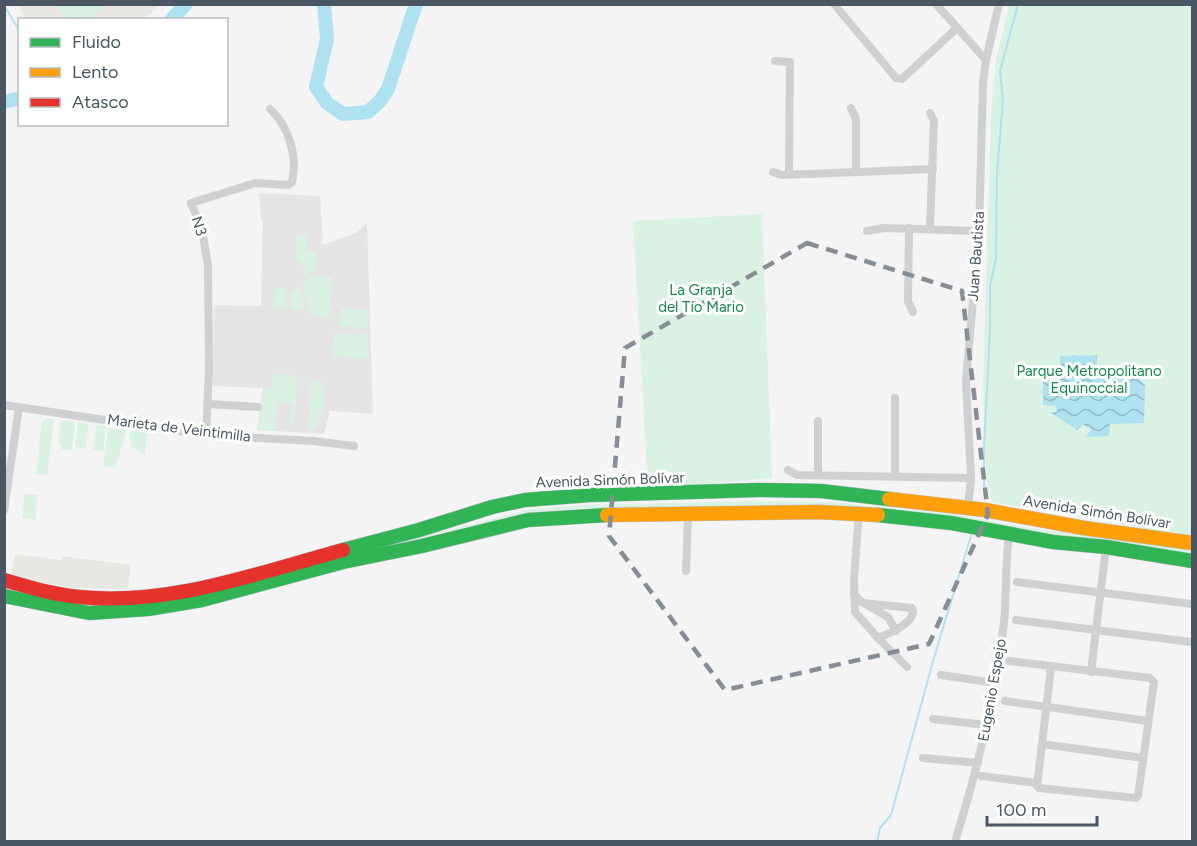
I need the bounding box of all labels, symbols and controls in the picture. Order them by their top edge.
legend [18,18,228,126]
text: Fluido [72,31,121,53]
text: Lento [72,61,118,83]
text: Atasco [72,91,129,113]
street label: Juan Bautista [964,210,988,302]
street label: N3 [187,214,211,238]
park label: La Granja del Tío Mario [658,281,744,316]
park label: Parque Metropolitano Equinoccial [1016,362,1162,397]
street label: Marieta de Veintimilla [106,410,252,446]
street label: Avenida Simón Bolívar [535,468,685,492]
street label: Avenida Simón Bolívar [1022,491,1172,533]
street label: Eugenio Espejo [974,637,1010,743]
scale bar [987,789,1096,827]
text: 100 m [996,799,1046,821]

